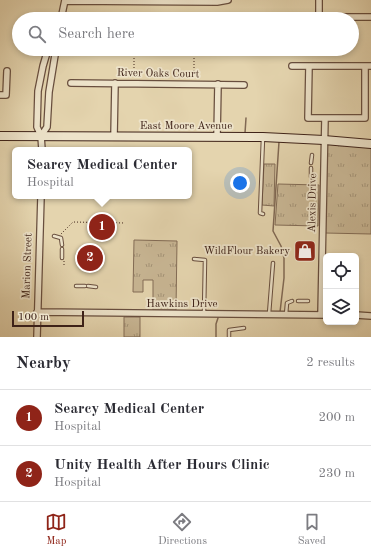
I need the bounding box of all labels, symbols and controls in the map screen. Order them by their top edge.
search box [12,12,359,56]
icon: search [26,23,48,45]
text: Search here [58,27,135,42]
street label: River Oaks Court [117,68,200,80]
street label: East Moore Avenue [140,121,232,132]
popup [12,147,192,199]
text: Searcy Medical Center [27,158,177,173]
your location [230,173,250,193]
street label: Alexis Drive [307,173,319,233]
text: Hospital [27,176,74,189]
pin: 1 [89,212,115,242]
street label: Marion Street [21,233,35,299]
shop icon: WildFlour Bakery [292,238,318,264]
pin: 2 [77,243,103,273]
place label: WildFlour Bakery [204,246,290,257]
map controls [323,253,359,325]
button: locate [323,253,359,289]
button: layers [323,289,359,325]
street label: Hawkins Drive [146,299,218,310]
scale bar [12,309,84,328]
text: 100 m [18,312,49,323]
text: Nearby [16,355,71,372]
text: 2 results [306,356,355,369]
text: Searcy Medical Center [54,402,204,417]
text: 1 [25,411,33,424]
text: 200 m [318,411,355,424]
text: Hospital [54,420,101,433]
text: Unity Health After Hours Clinic [54,458,270,473]
text: 2 [25,467,33,480]
text: 230 m [318,467,355,480]
text: Hospital [54,476,101,489]
tab: Map [45,511,67,549]
tab: Directions [158,511,207,549]
tab: Saved [298,511,326,549]

